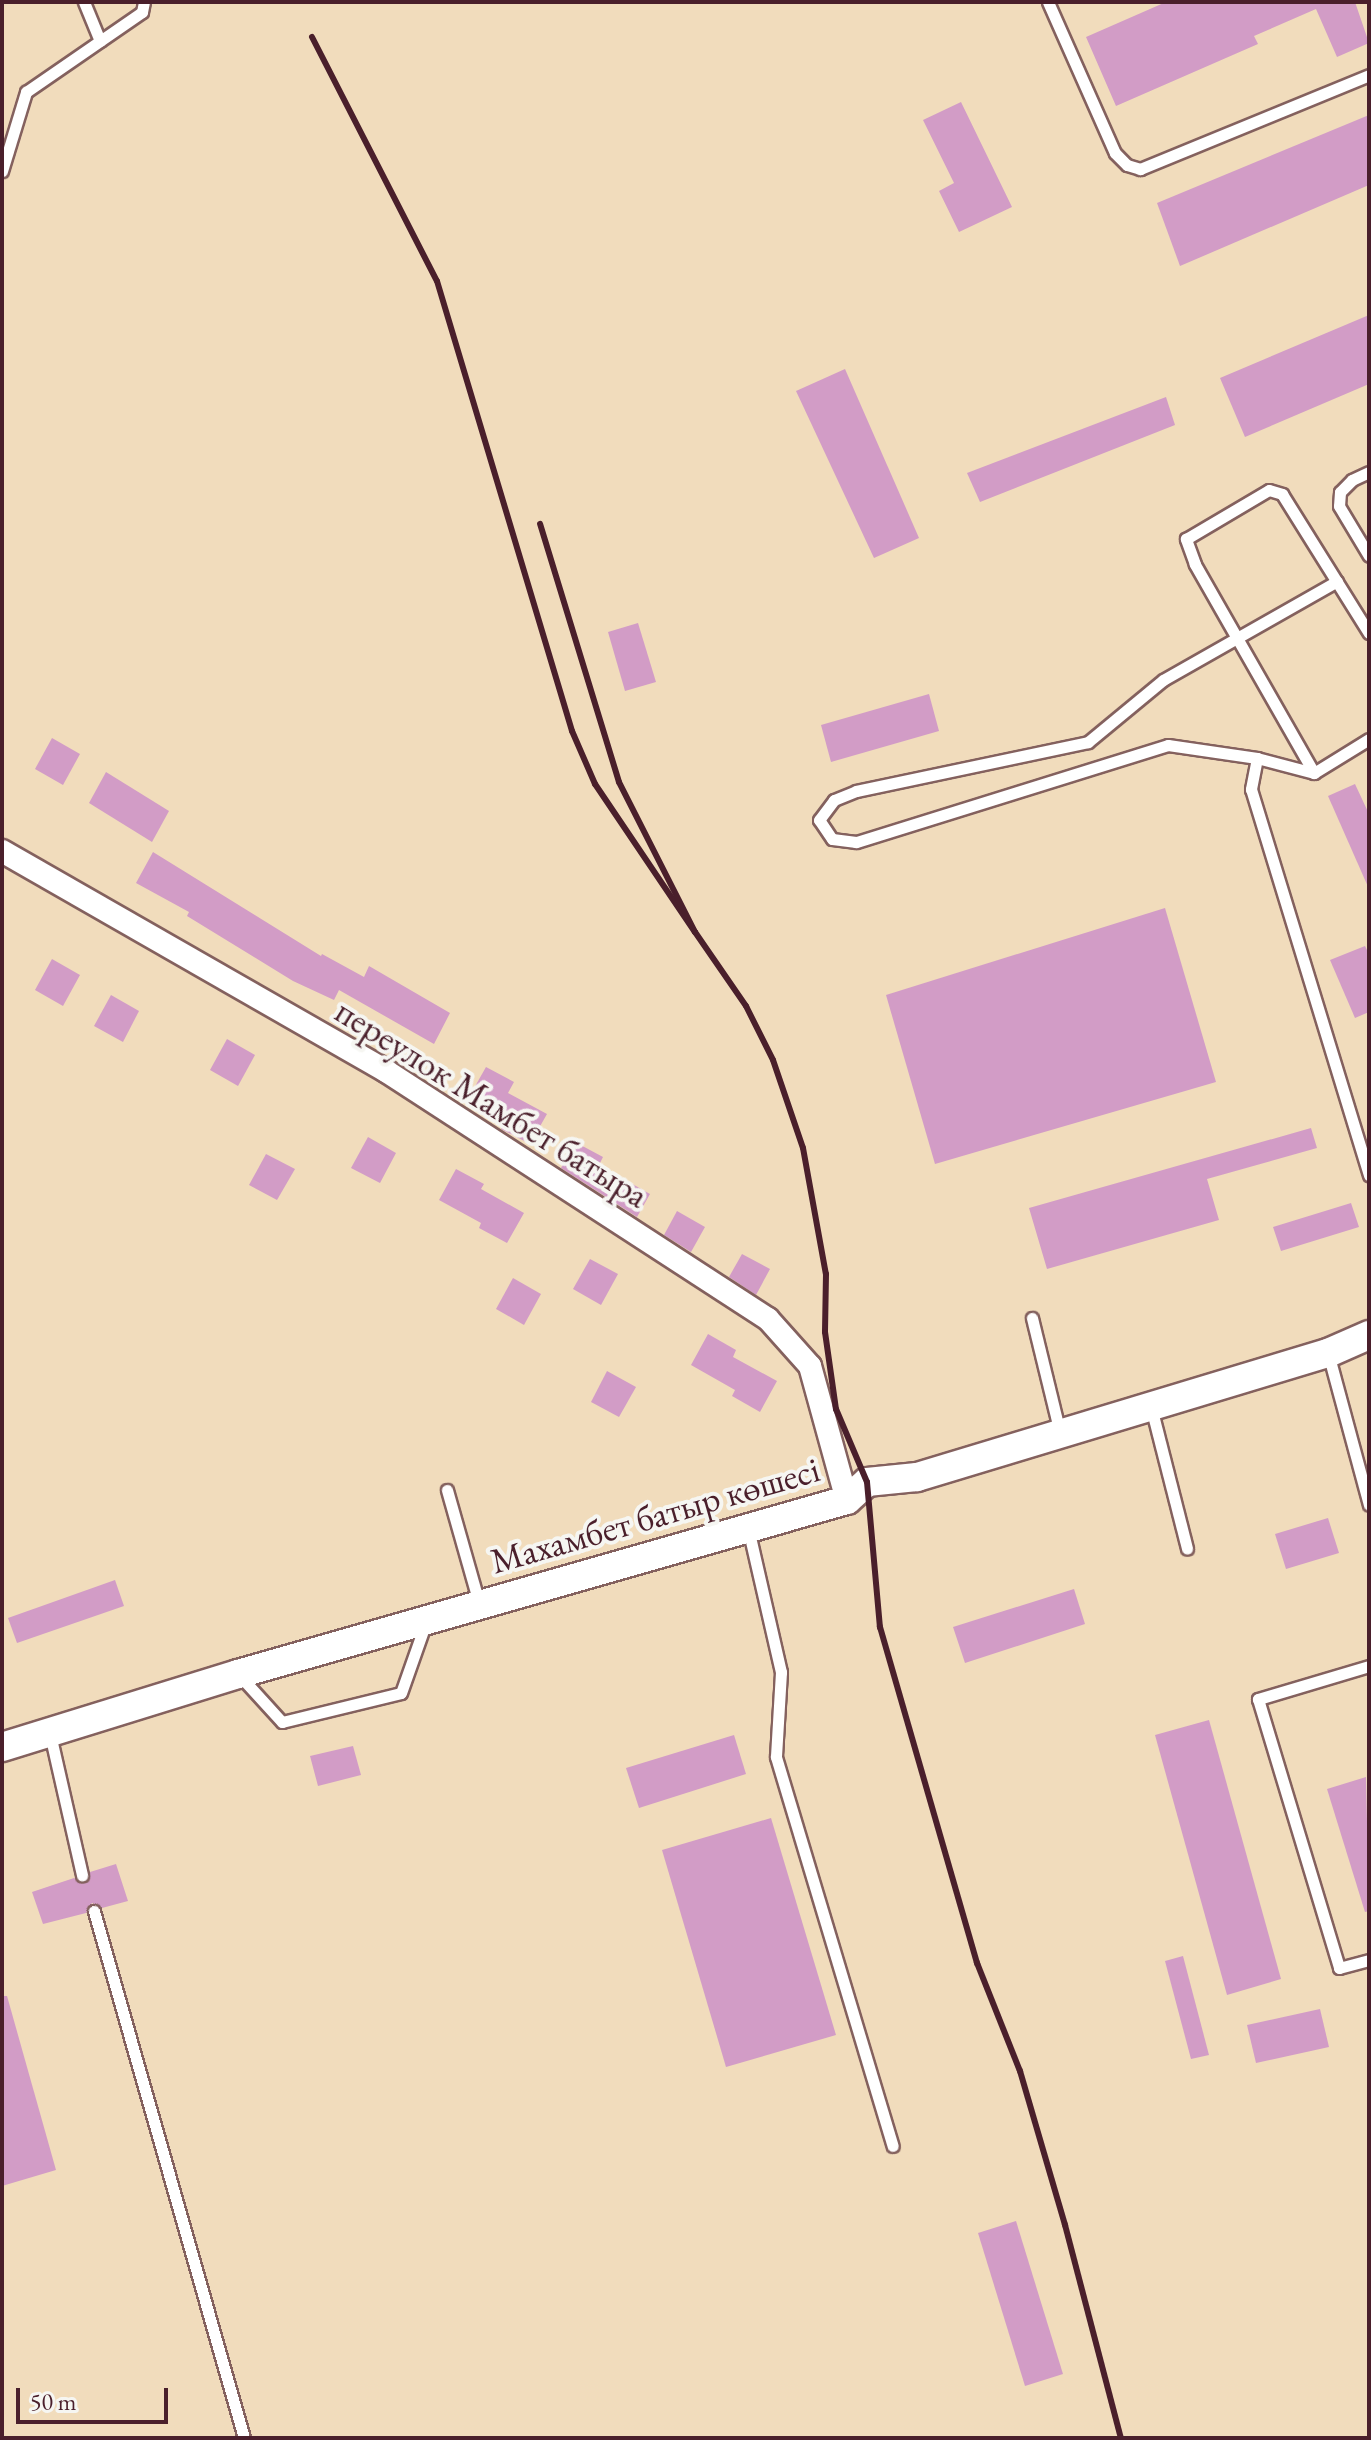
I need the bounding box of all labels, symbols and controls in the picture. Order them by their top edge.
street label: переулок Мамбет батыра [328,989,656,1217]
street label: Махамбет батыр көшесі [485,1447,825,1583]
scale bar [20,2372,172,2422]
text: 50 m [30,2386,77,2417]

